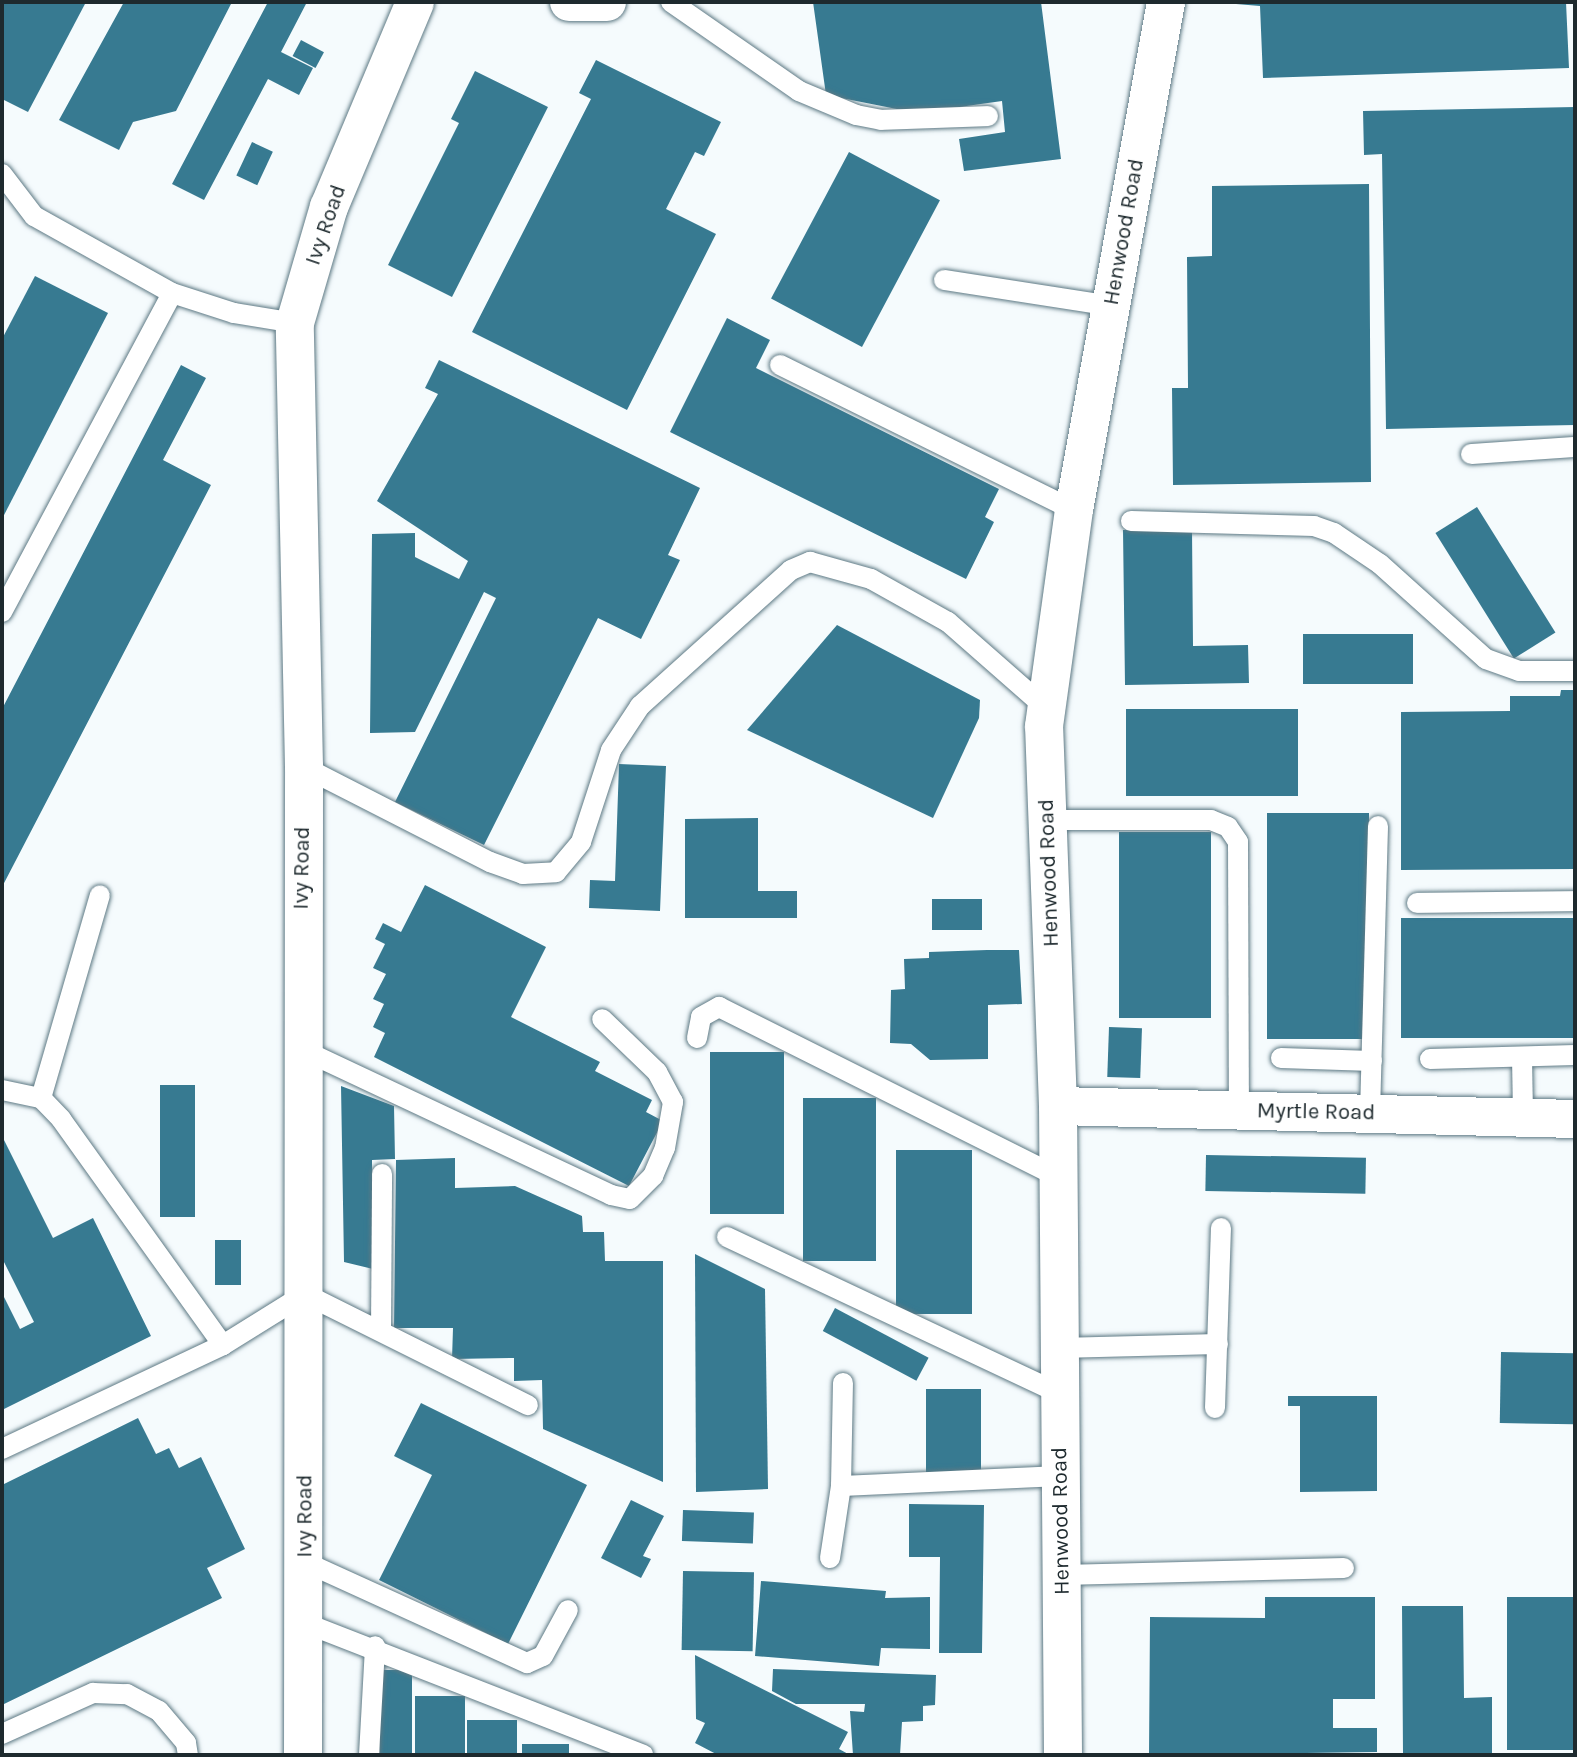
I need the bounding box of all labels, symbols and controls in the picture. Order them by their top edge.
street label: Henwood Road [1098,157,1150,307]
street label: Ivy Road [300,181,352,269]
street label: Henwood Road [1033,798,1065,948]
street label: Ivy Road [288,826,316,910]
street label: Myrtle Road [1257,1098,1375,1126]
street label: Henwood Road [1047,1447,1075,1595]
street label: Ivy Road [292,1474,318,1558]

